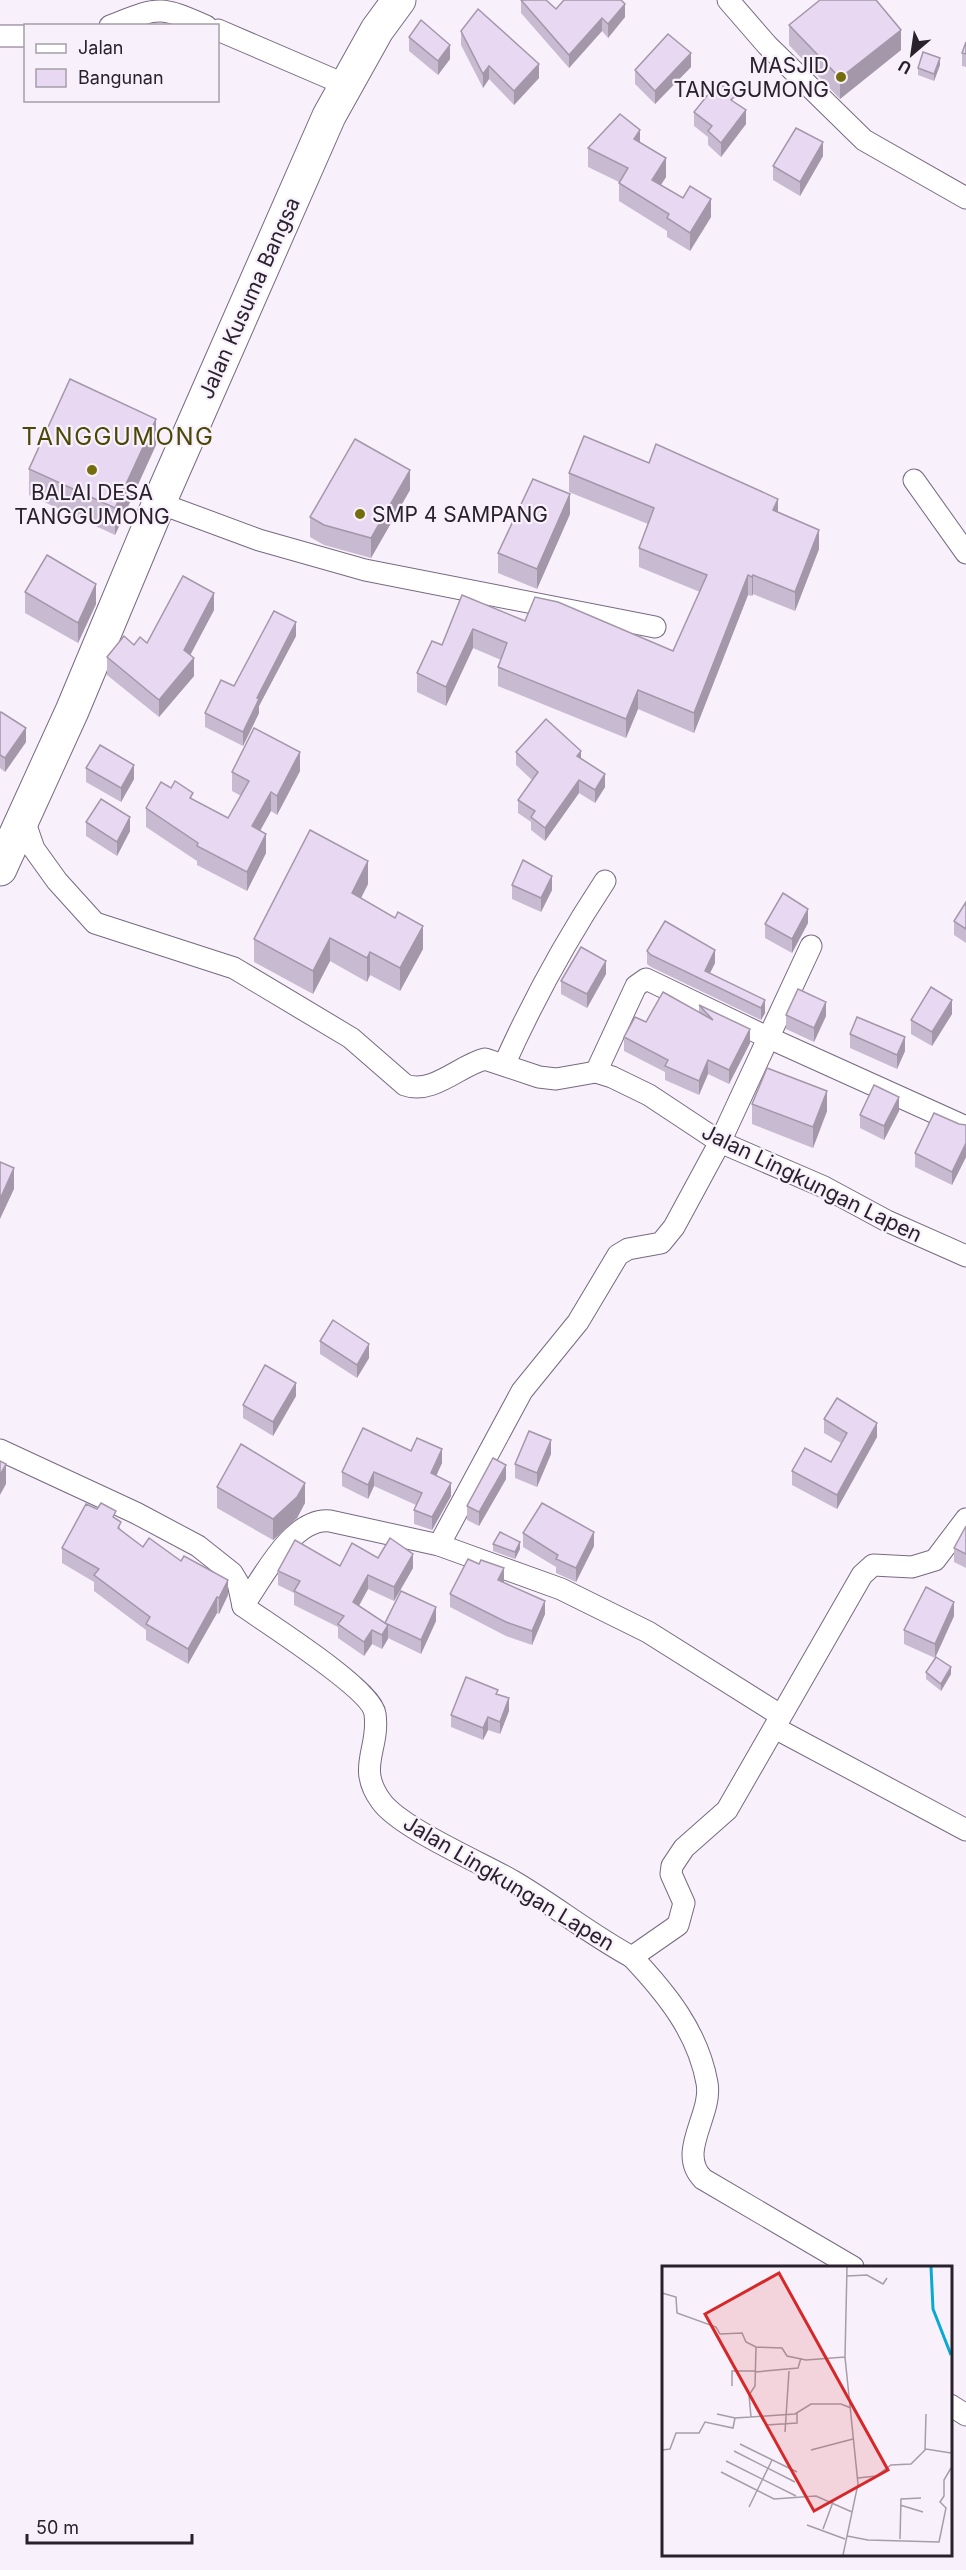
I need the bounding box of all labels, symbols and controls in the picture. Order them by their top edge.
legend [24,24,219,102]
north arrow [882,24,942,84]
text: Jalan [78,37,123,58]
place label: MASJID TANGGUMONG [673,53,829,102]
text: U [895,56,915,79]
text: Bangunan [78,67,164,88]
marker: MASJID TANGGUMONG [834,70,848,84]
street label: Jalan Kusuma Bangsa [193,193,305,403]
district label: TANGGUMONG [22,422,214,451]
marker: BALAI DESA TANGGUMONG [85,463,99,477]
place label: BALAI DESA TANGGUMONG [14,480,170,529]
place label: SMP 4 SAMPANG [372,502,548,527]
marker: SMP 4 SAMPANG [353,507,367,521]
street label: Jalan Lingkungan Lapen [698,1119,926,1247]
street label: Jalan Lingkungan Lapen [399,1810,619,1956]
inset map [662,2266,951,2555]
scale bar [27,2507,192,2545]
text: 50 m [36,2517,79,2538]

